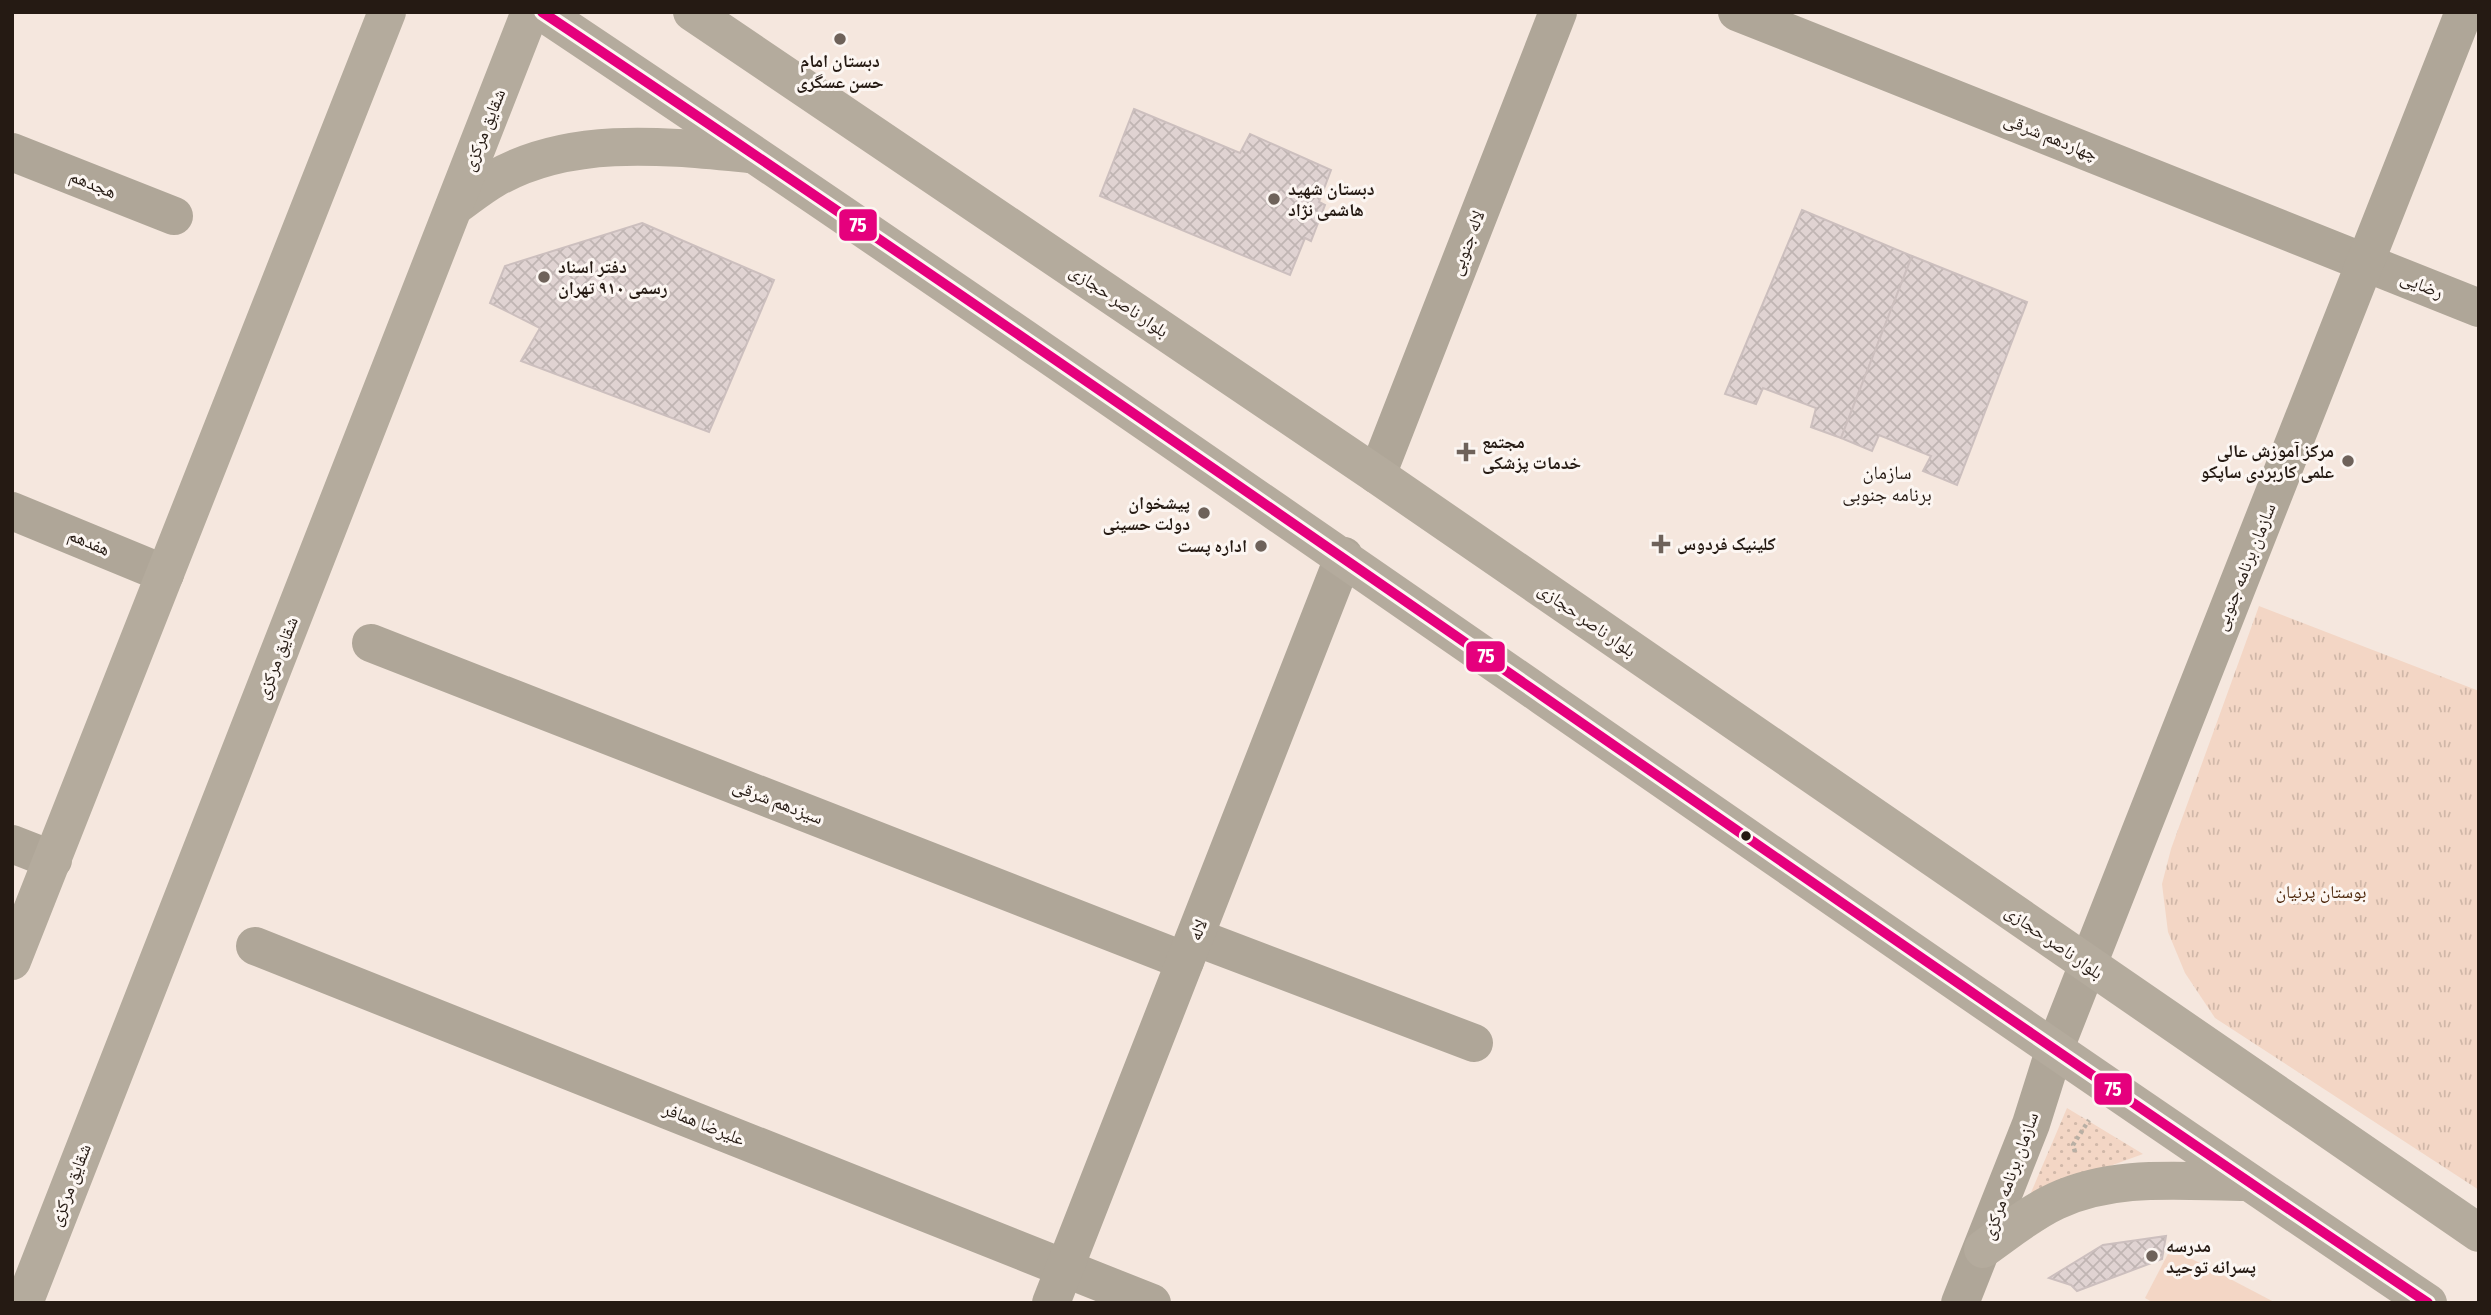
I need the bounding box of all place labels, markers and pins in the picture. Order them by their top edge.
marker: دبستان امام حسن عسگری [832,31,848,47]
place label: دبستان امام حسن عسگری [796,50,884,93]
place label: دبستان شهید هاشمی نژاد [1288,178,1375,221]
marker: دبستان شهید هاشمی نژاد [1266,191,1282,207]
place label: دفتر اسناد رسمی ۹۱۰ تهران [558,256,668,299]
marker: دفتر اسناد رسمی ۹۱۰ تهران [536,269,552,285]
place label: مجتمع خدمات پزشکی [1482,431,1581,474]
place label: مرکز آموزش عالی علمی کاربردی ساپکو [2201,440,2334,483]
marker: مجتمع خدمات پزشکی [1456,442,1476,462]
marker: مرکز آموزش عالی علمی کاربردی ساپکو [2340,453,2356,469]
place label: پیشخوان دولت حسینی [1102,492,1190,535]
marker: پیشخوان دولت حسینی [1196,505,1212,521]
place label: کلینیک فردوس [1677,533,1776,555]
marker: کلینیک فردوس [1651,534,1671,554]
place label: اداره پست [1177,535,1247,557]
marker: اداره پست [1253,538,1269,554]
unlabelled marker [1739,829,1753,843]
place label: مدرسه پسرانه توحید [2166,1235,2256,1278]
marker: مدرسه پسرانه توحید [2144,1248,2160,1264]

